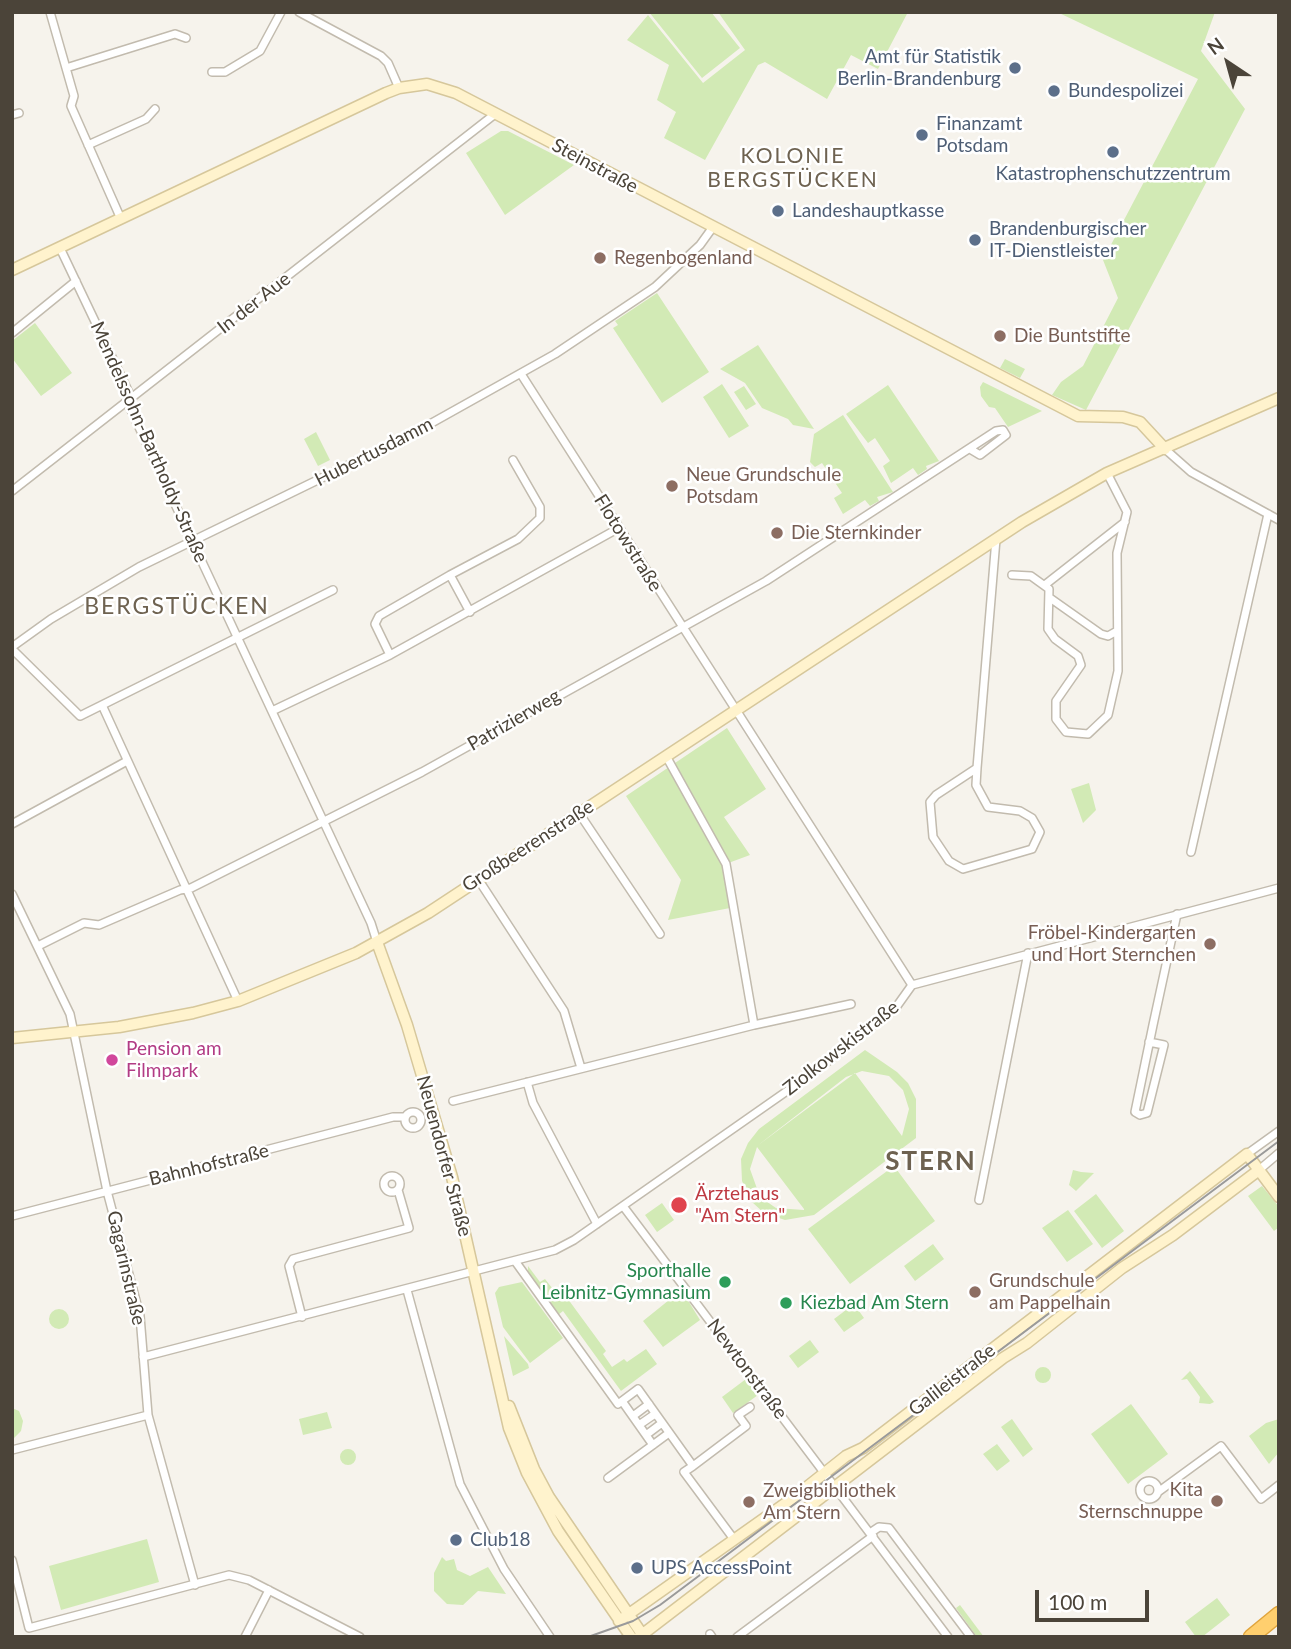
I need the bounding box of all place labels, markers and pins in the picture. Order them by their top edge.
place label: Amt für Statistik Berlin-Brandenburg [837,46,1001,90]
marker: Amt für Statistik Berlin-Brandenburg [1007,60,1023,76]
place label: Bundespolizei [1068,80,1184,102]
marker: Bundespolizei [1046,83,1062,99]
place label: Finanzamt Potsdam [936,113,1022,157]
marker: Finanzamt Potsdam [914,127,930,143]
marker: Katastrophenschutzzentrum [1105,144,1121,160]
place label: Katastrophenschutzzentrum [995,163,1231,185]
place label: Landeshauptkasse [792,200,944,222]
marker: Landeshauptkasse [770,203,786,219]
place label: Brandenburgischer IT-Dienstleister [989,218,1146,262]
marker: Brandenburgischer IT-Dienstleister [967,232,983,248]
place label: Regenbogenland [614,247,753,269]
marker: Regenbogenland [592,250,608,266]
place label: Die Buntstifte [1014,325,1131,347]
marker: Die Buntstifte [992,328,1008,344]
place label: Neue Grundschule Potsdam [686,464,841,508]
marker: Neue Grundschule Potsdam [664,478,680,494]
place label: Die Sternkinder [791,522,921,544]
marker: Die Sternkinder [769,525,785,541]
place label: Fröbel-Kindergarten und Hort Sternchen [1028,922,1196,966]
marker: Fröbel-Kindergarten und Hort Sternchen [1202,936,1218,952]
place label: Pension am Filmpark [126,1038,222,1082]
marker: Pension am Filmpark [104,1052,120,1068]
place label: Ärztehaus "Am Stern" [695,1183,785,1227]
marker: Ärztehaus "Am Stern" [669,1195,689,1215]
place label: Sporthalle Leibnitz-Gymnasium [541,1260,711,1304]
place label: Grundschule am Pappelhain [989,1270,1111,1314]
marker: Sporthalle Leibnitz-Gymnasium [717,1274,733,1290]
marker: Grundschule am Pappelhain [967,1284,983,1300]
place label: Kiezbad Am Stern [800,1292,949,1314]
marker: Kiezbad Am Stern [778,1295,794,1311]
place label: Kita Sternschnuppe [1078,1479,1203,1523]
place label: Zweigbibliothek Am Stern [763,1480,896,1524]
marker: Kita Sternschnuppe [1209,1493,1225,1509]
marker: Zweigbibliothek Am Stern [741,1494,757,1510]
place label: Club18 [470,1529,530,1551]
marker: Club18 [448,1532,464,1548]
place label: UPS AccessPoint [651,1557,792,1579]
marker: UPS AccessPoint [629,1560,645,1576]

